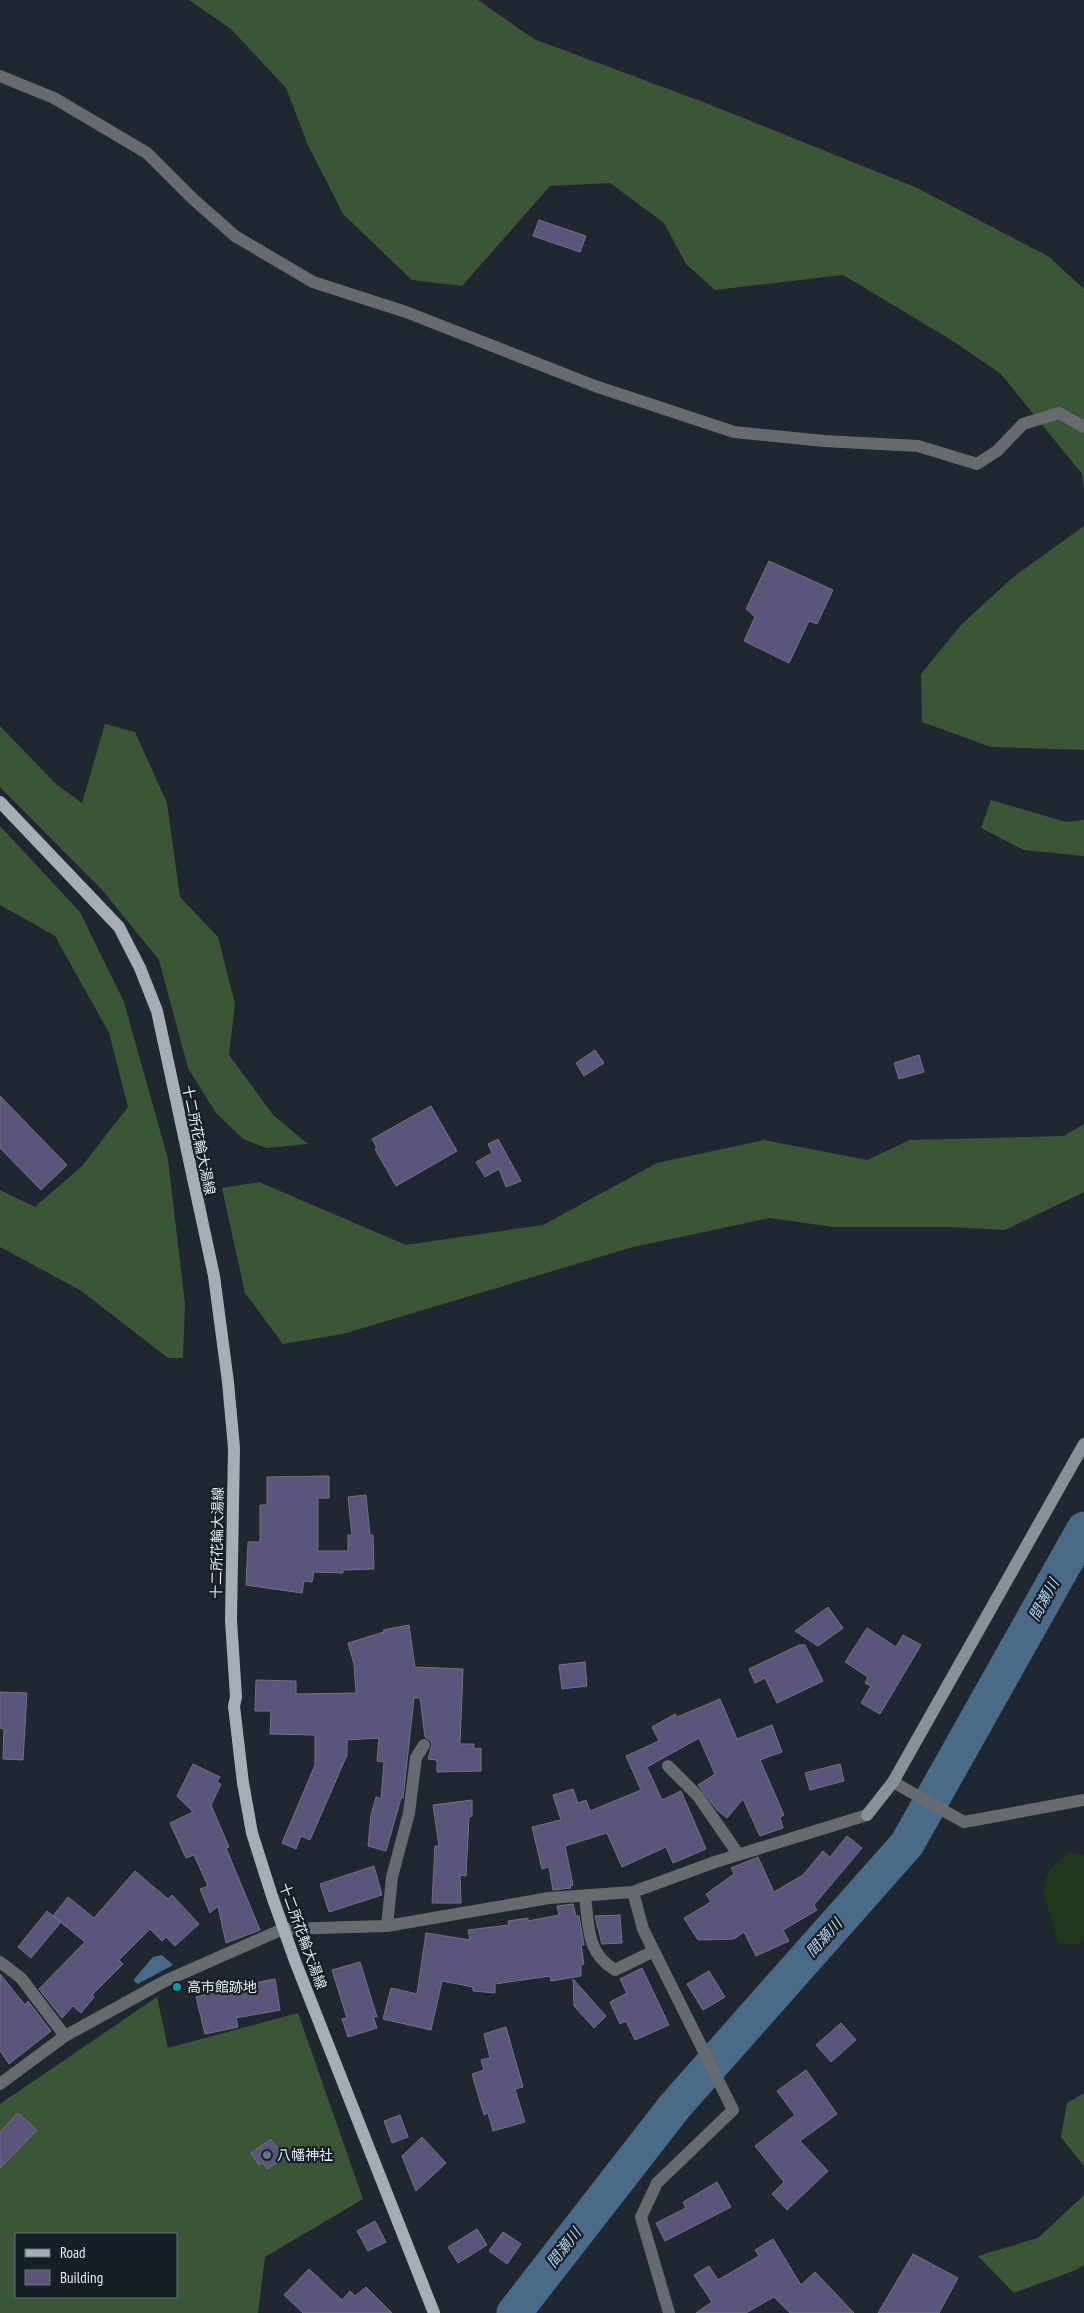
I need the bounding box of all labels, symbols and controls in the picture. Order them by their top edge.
street label: 十二所花輪大湯線 [179,1083,219,1197]
street label: 十二所花輪大湯線 [207,1487,227,1599]
water label: 間瀬川 [1024,1574,1064,1624]
street label: 十二所花輪大湯線 [275,1880,331,1992]
water label: 間瀬川 [802,1913,847,1961]
place label: 高市館跡地 [187,1978,257,1996]
marker: 高市館跡地 [171,1981,183,1993]
place label: 八幡神社 [277,2146,333,2164]
marker: 八幡神社 [261,2149,273,2161]
water label: 間瀬川 [542,2223,586,2271]
legend [15,2233,178,2298]
text: Road [60,2243,86,2262]
text: Building [60,2268,103,2287]

